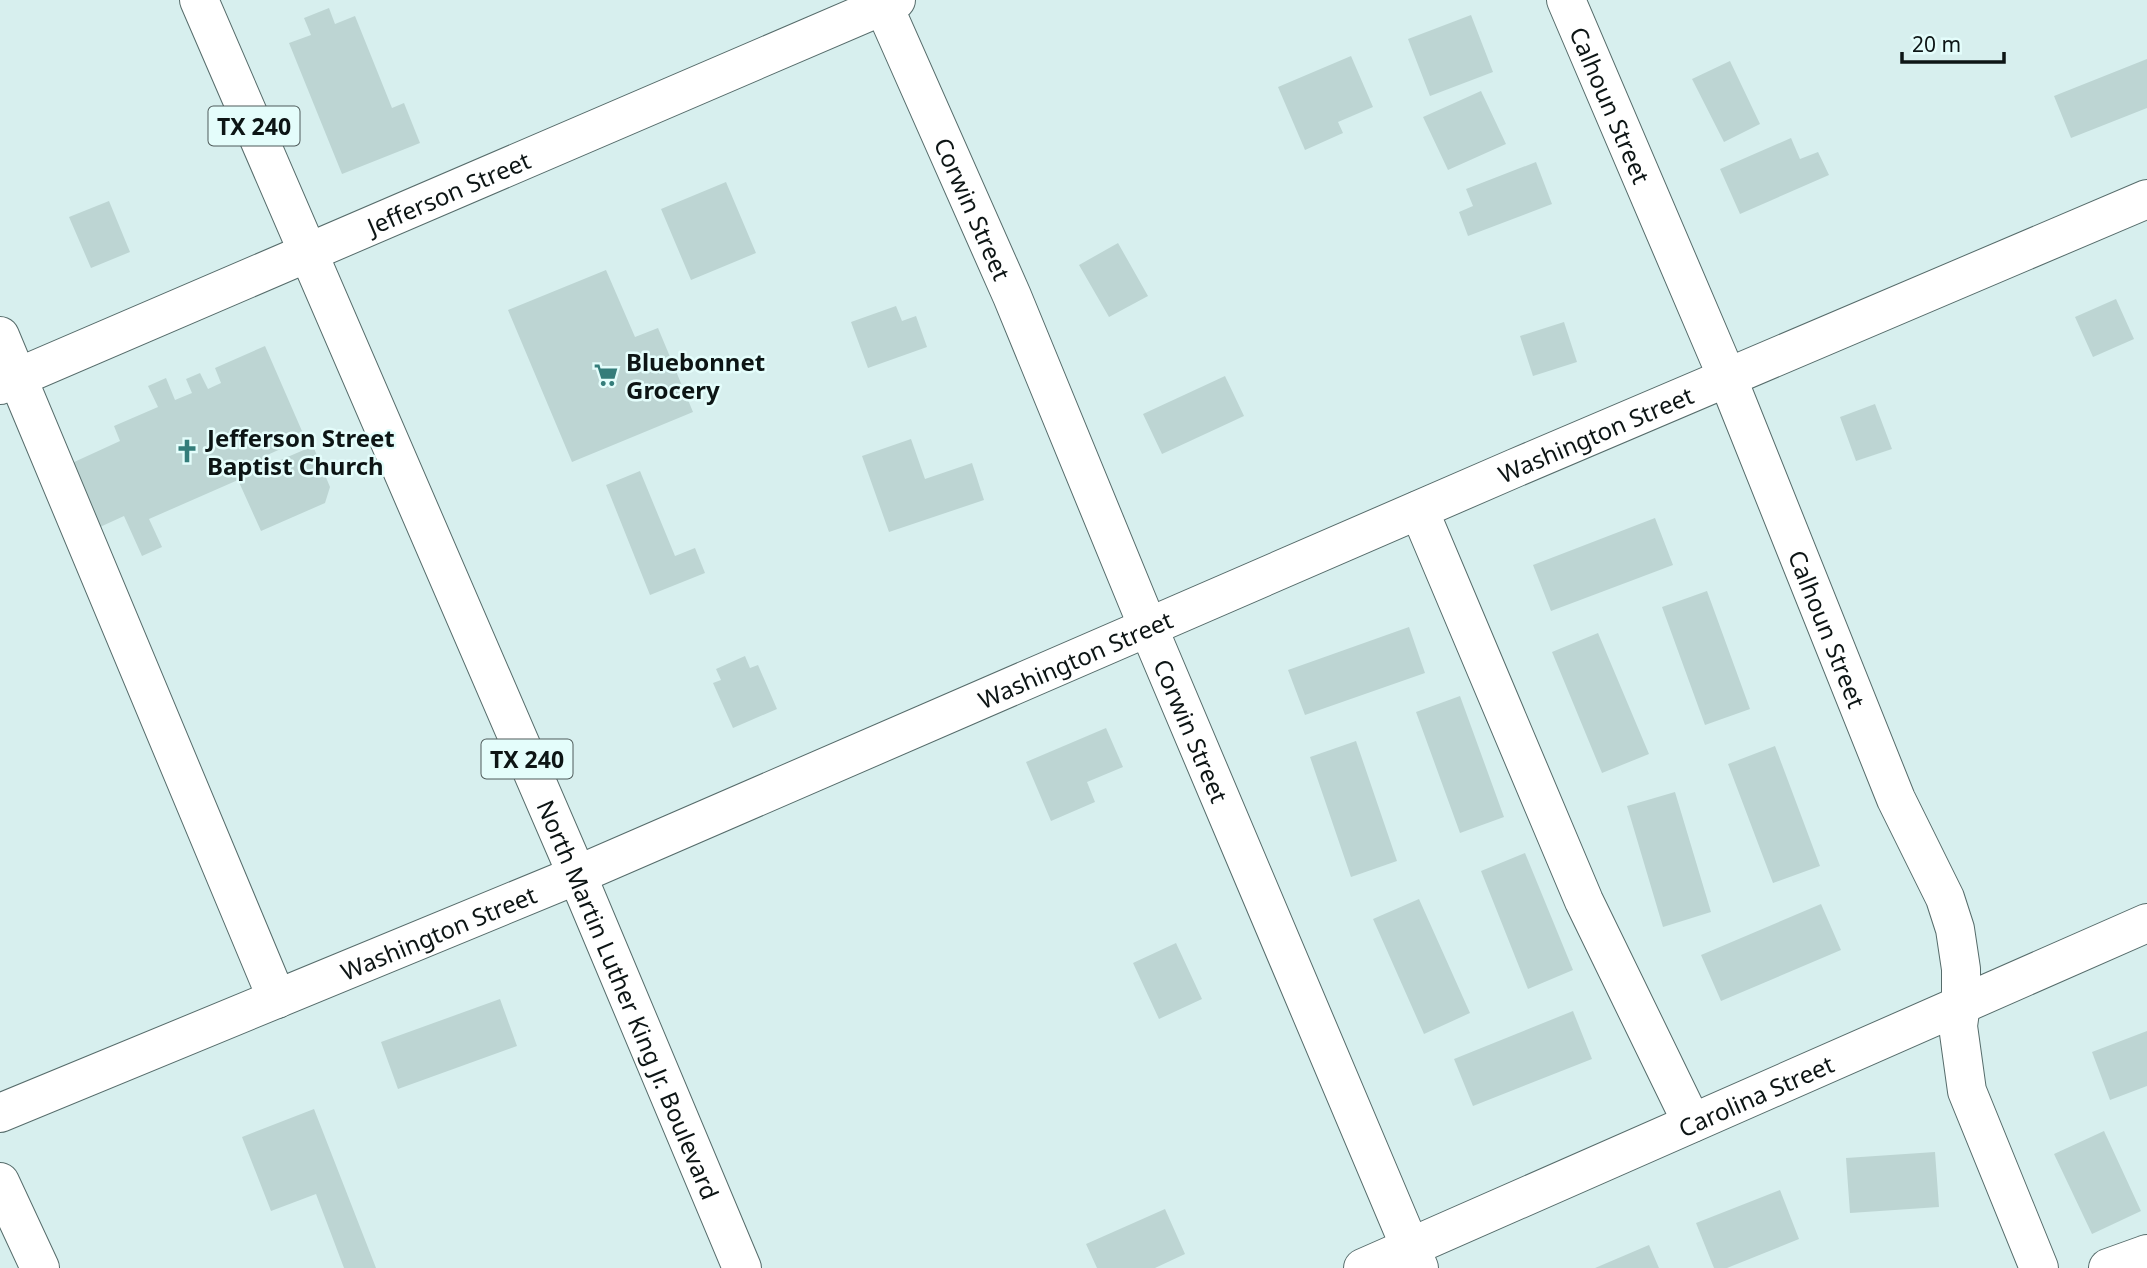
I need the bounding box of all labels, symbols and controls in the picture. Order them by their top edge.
street label: Calhoun Street [1563,21,1659,189]
scale bar [1902,21,2004,65]
text: 20 m [1912,30,1961,58]
road number: TX 240 [208,106,300,146]
street label: Corwin Street [927,132,1019,285]
street label: Jefferson Street [360,143,535,243]
place label: Bluebonnet Grocery [626,345,765,406]
supermarket icon: Bluebonnet Grocery [592,361,620,389]
street label: Washington Street [1493,378,1698,490]
place label: Jefferson Street Baptist Church [205,421,395,482]
church icon: Jefferson Street Baptist Church [173,437,201,465]
street label: Calhoun Street [1781,545,1874,713]
street label: Washington Street [973,602,1178,716]
street label: Corwin Street [1147,654,1237,808]
road number: TX 240 [482,740,572,778]
street label: North Martin Luther King Jr. Boulevard [530,795,728,1204]
street label: Washington Street [335,877,541,987]
street label: Carolina Street [1673,1046,1839,1144]

